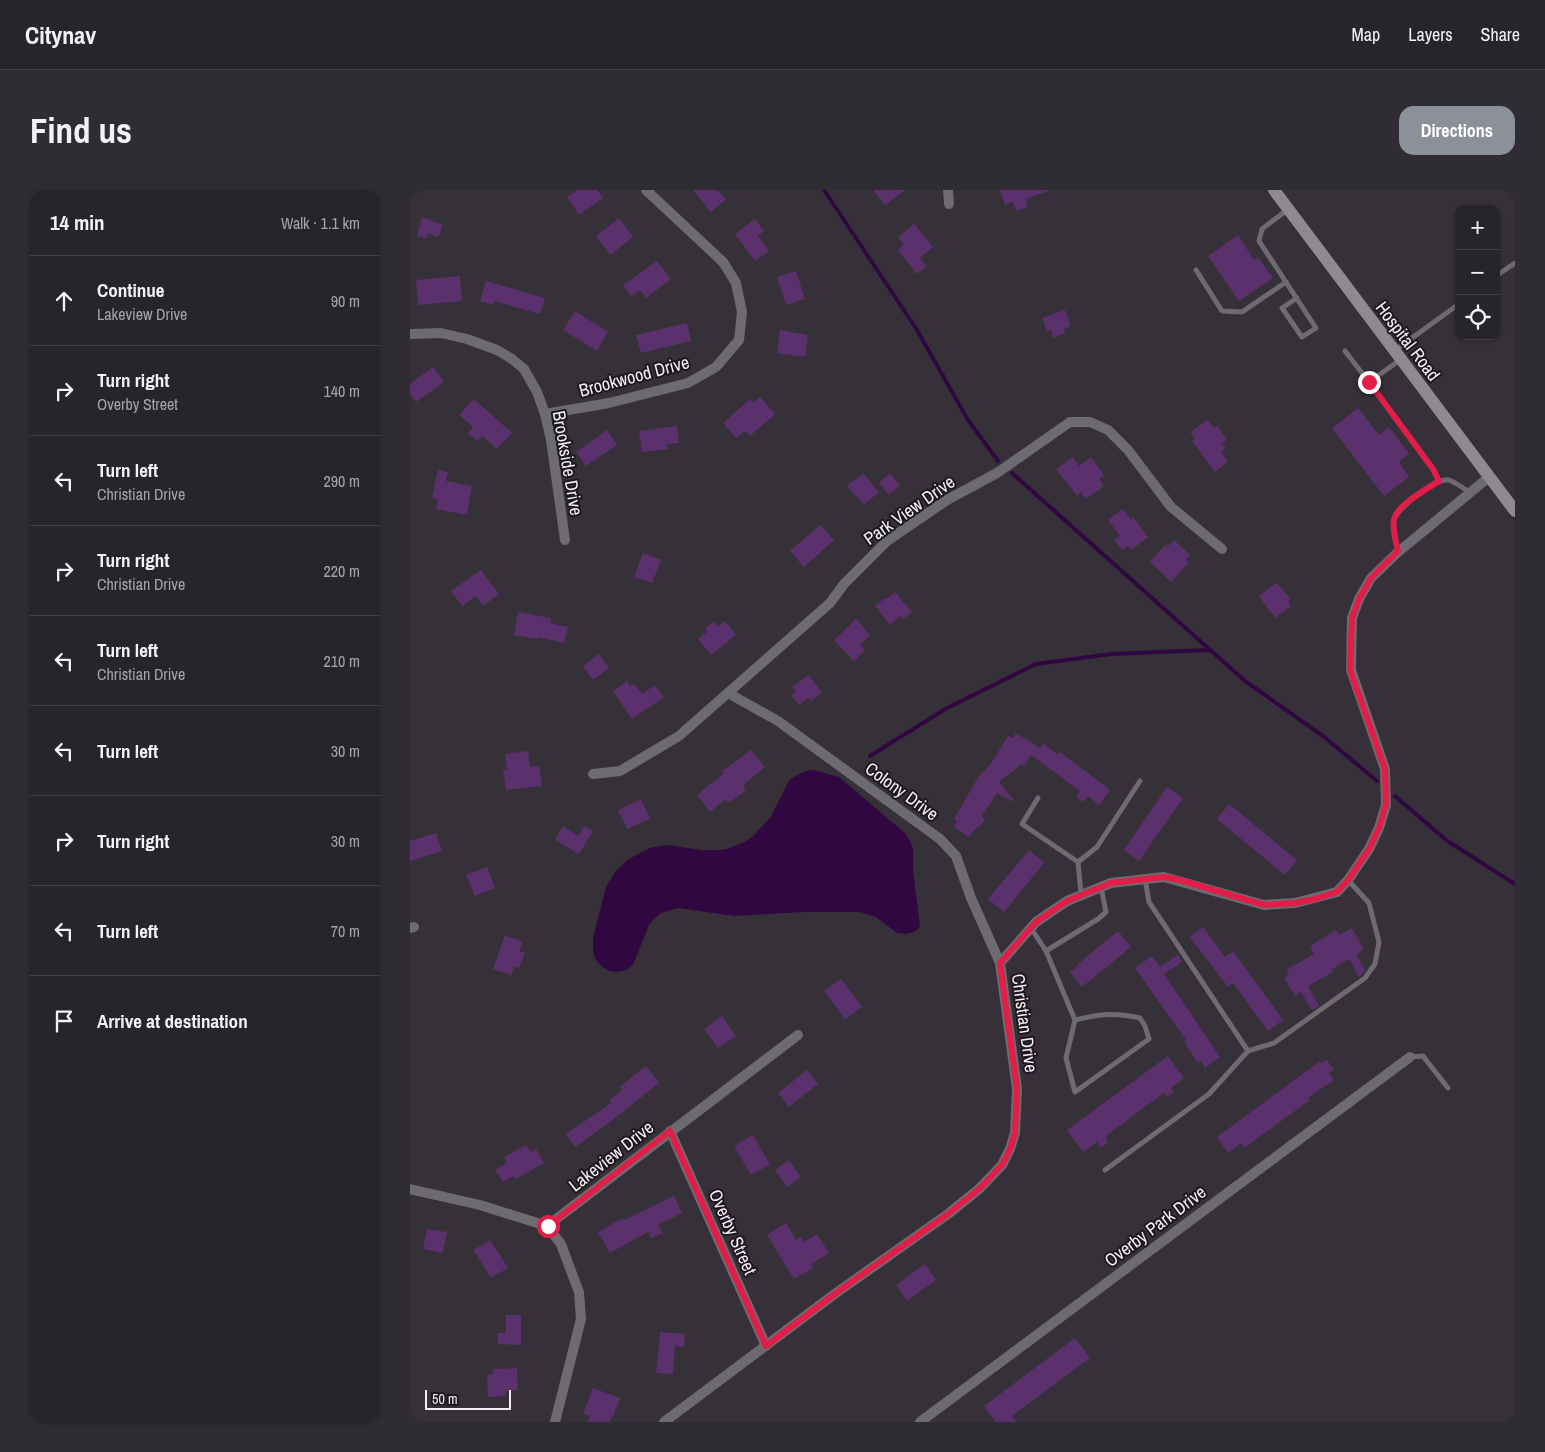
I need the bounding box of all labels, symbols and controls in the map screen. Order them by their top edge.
text: Citynav [25,19,96,51]
text: Map [1352,22,1380,47]
text: Layers [1408,22,1453,47]
text: Share [1481,22,1520,47]
button: Directions [1399,106,1515,155]
text: Find us [30,107,132,154]
map controls [1455,205,1500,340]
button: + [1455,205,1500,250]
text: 14 min [50,208,105,237]
text: Walk · 1.1 km [281,212,360,234]
button: − [1455,250,1500,295]
text: Continue [97,277,165,303]
icon: ahead [50,287,78,315]
text: 90 m [331,290,360,312]
button: locate [1455,295,1500,340]
street label: Hospital Road [1370,296,1446,386]
text: Lakeview Drive [97,303,187,325]
street label: Brookwood Drive [576,349,692,403]
text: Turn right [97,367,169,393]
route end [1358,371,1381,394]
icon: right [50,377,78,405]
text: 140 m [324,380,360,402]
text: Overby Street [97,393,178,415]
street label: Brookside Drive [547,409,589,517]
text: Turn left [97,457,158,483]
icon: left [50,467,78,495]
street label: Park View Drive [858,469,960,551]
text: 290 m [324,470,360,492]
text: Christian Drive [97,483,185,505]
text: Turn right [97,547,169,573]
icon: right [50,557,78,585]
text: 220 m [324,560,360,582]
text: Christian Drive [97,573,185,595]
text: Turn left [97,637,158,663]
icon: left [50,647,78,675]
text: 210 m [324,650,360,672]
text: Christian Drive [97,663,185,685]
icon: left [50,737,78,765]
text: Turn left [97,738,158,764]
text: 30 m [331,740,360,762]
street label: Colony Drive [860,756,944,826]
icon: right [50,827,78,855]
text: Turn right [97,828,169,854]
text: 30 m [331,830,360,852]
icon: left [50,917,78,945]
text: Turn left [97,918,158,944]
text: 70 m [331,920,360,942]
street label: Christian Drive [1006,972,1044,1074]
icon: arrive [50,1007,78,1035]
text: Arrive at destination [97,1008,248,1034]
street label: Lakeview Drive [563,1115,659,1197]
street label: Overby Park Drive [1099,1179,1211,1273]
street label: Overby Street [703,1185,763,1279]
route start [537,1215,560,1238]
scale bar [425,1387,511,1410]
text: 50 m [432,1390,458,1408]

